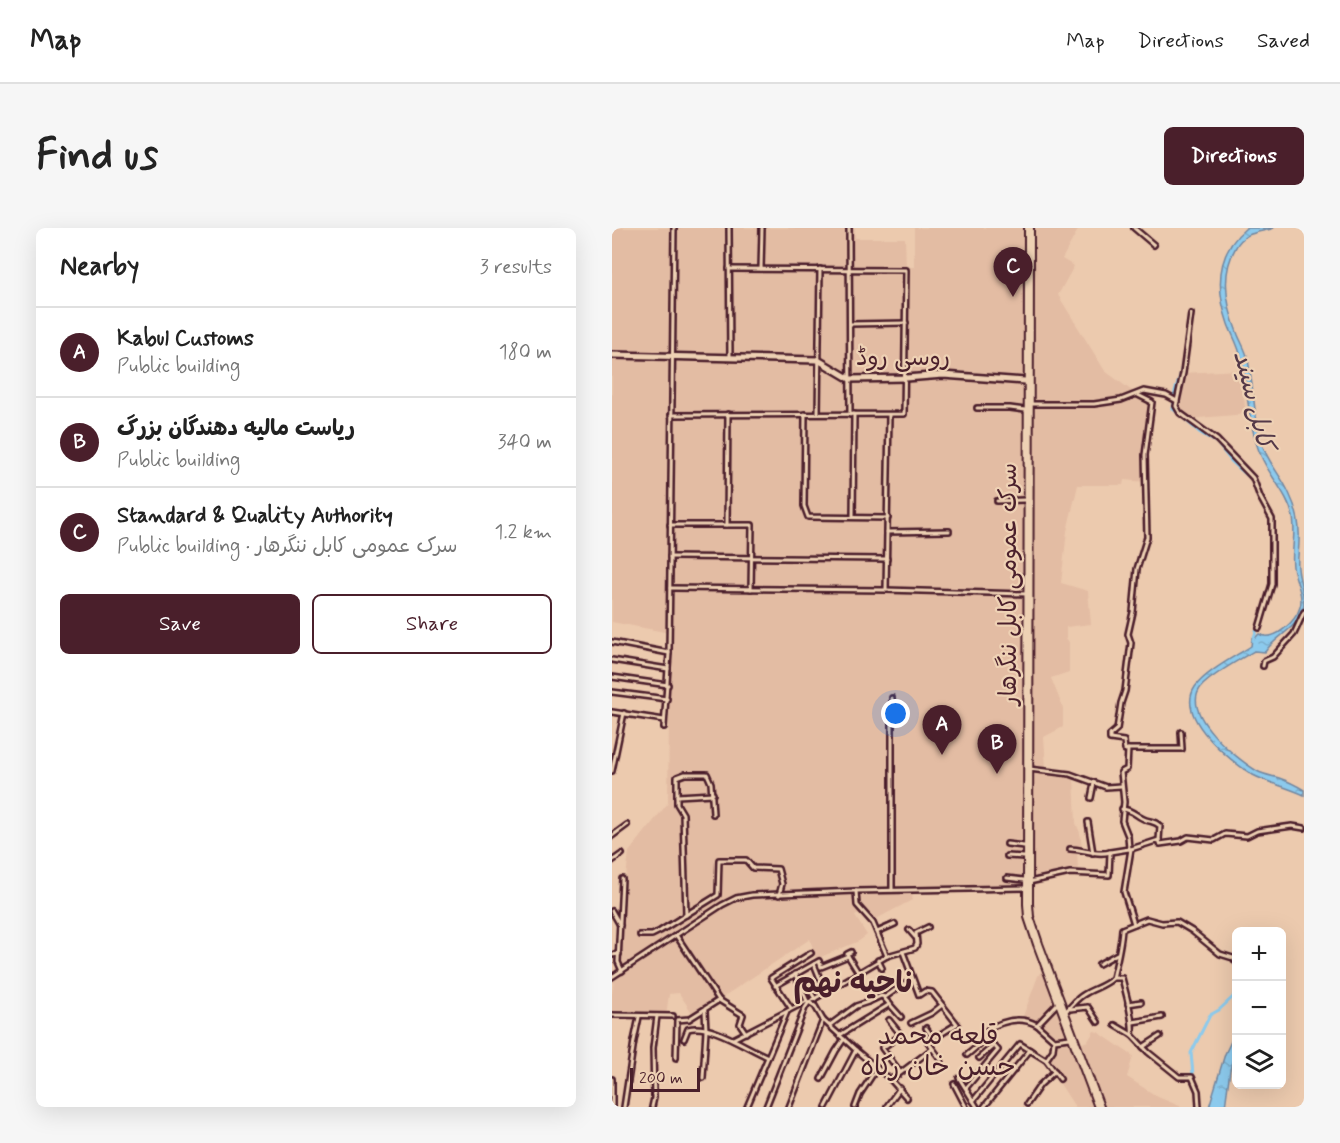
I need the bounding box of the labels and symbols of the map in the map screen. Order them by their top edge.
pin: C [994,248,1032,297]
street label: روسی روڈ [856,343,950,374]
water label: کابل سيند [1224,347,1283,458]
street label: سرک عمومی کابل ننگرهار [994,463,1025,707]
your location [881,699,910,728]
pin: A [922,706,962,755]
pin: B [978,724,1016,774]
district label: ناحیه نهم [794,964,912,1004]
district label: قلعه محمد حسن خان رکاه [860,1019,1016,1085]
scale bar [630,1065,700,1092]

